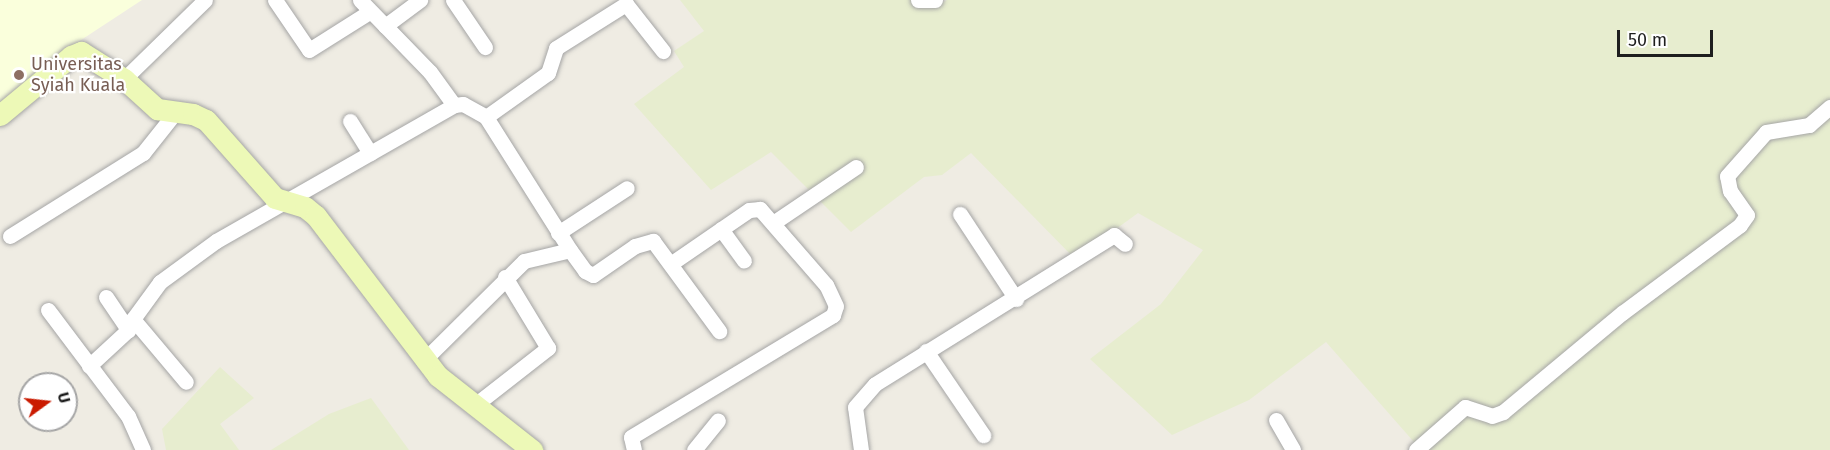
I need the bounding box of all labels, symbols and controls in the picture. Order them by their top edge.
scale bar [1620,18,1716,56]
text: 50 m [1628,29,1667,51]
place label: Universitas Syiah Kuala [31,54,125,97]
marker: Universitas Syiah Kuala [12,68,26,82]
north arrow [18,372,78,432]
text: U [53,390,74,405]

